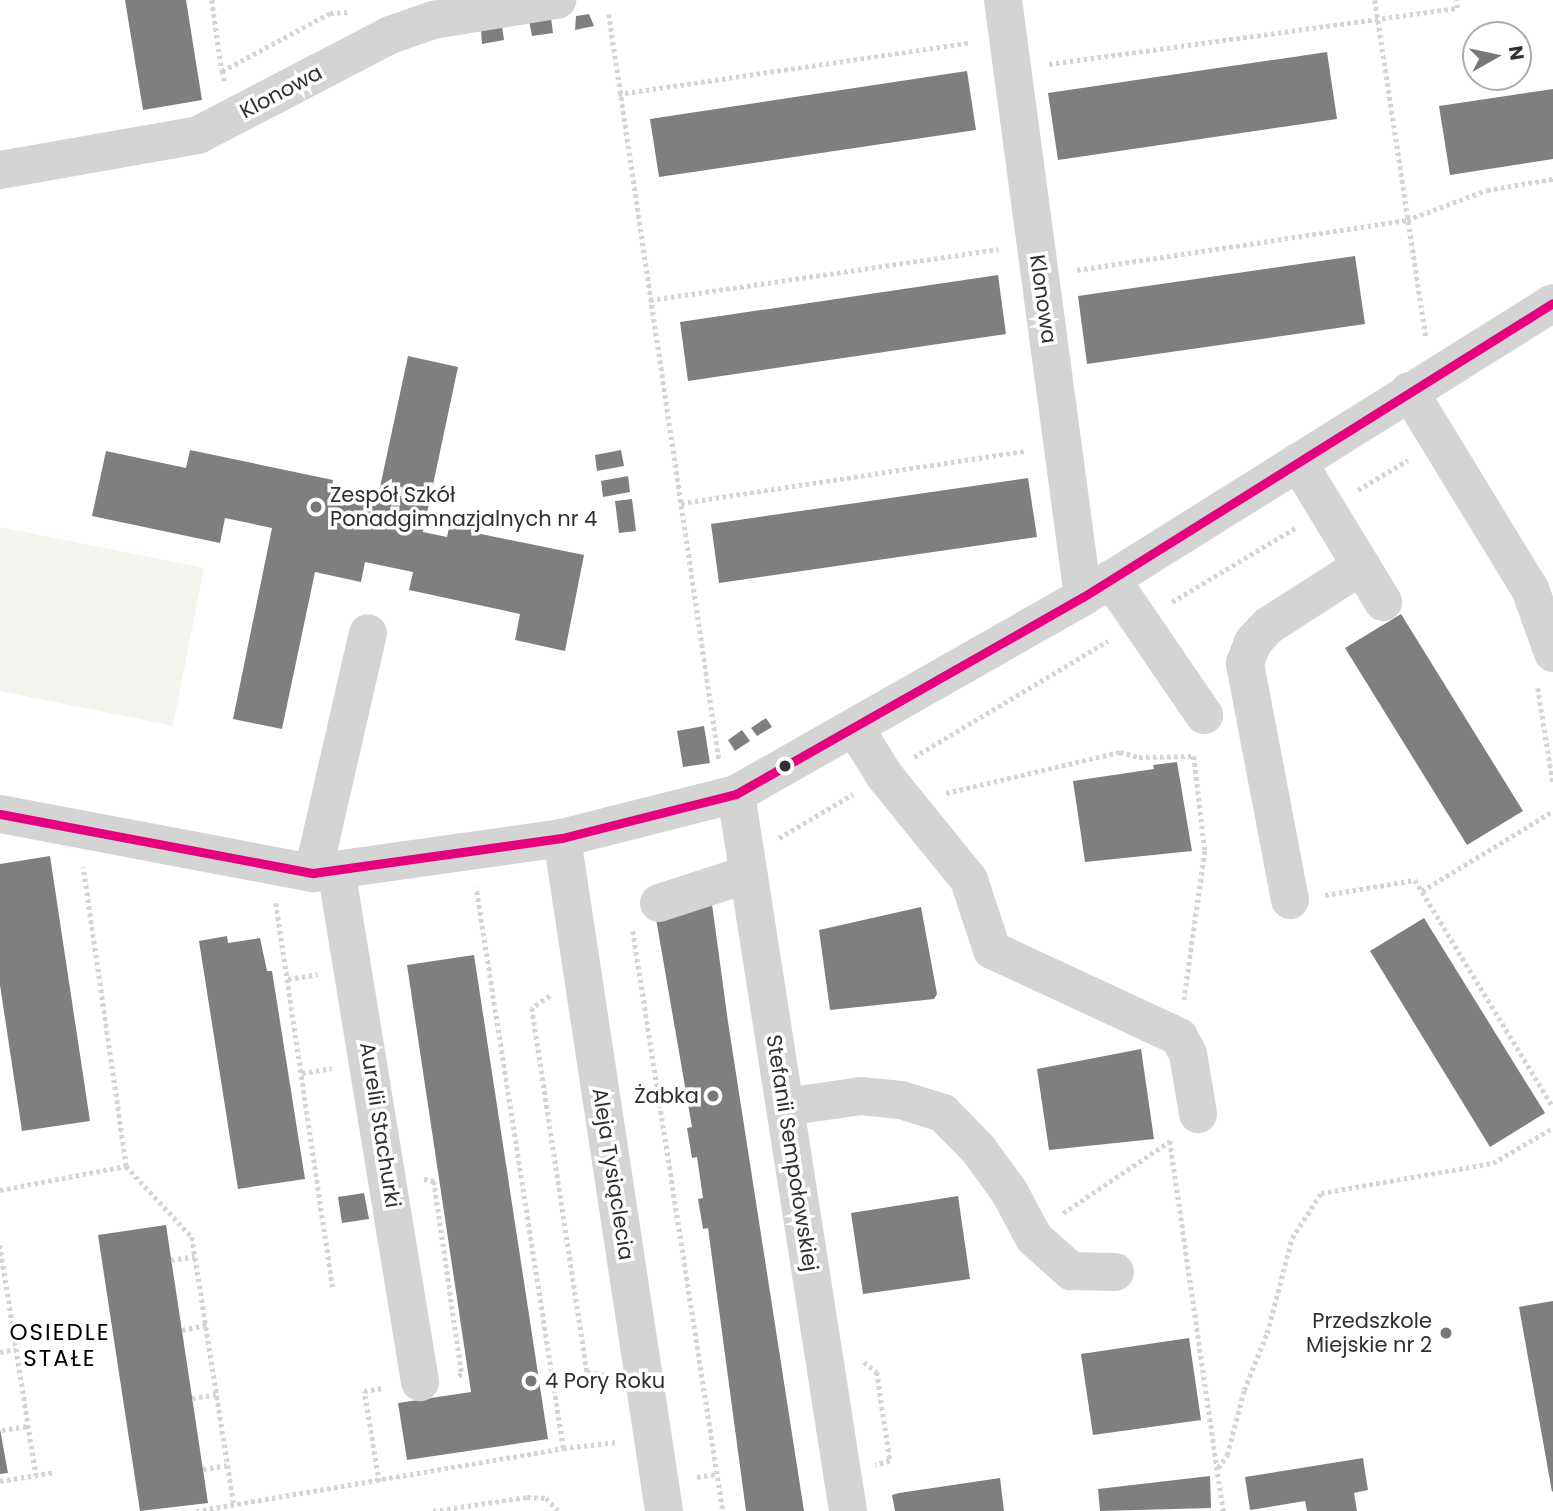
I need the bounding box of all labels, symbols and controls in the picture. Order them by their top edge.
north arrow [1462,21,1532,91]
text: N [1502,44,1531,62]
street label: Klonowa [236,60,326,124]
street label: Klonowa [1024,253,1062,345]
place label: Zespół Szkół Ponadgimnazjalnych nr 4 [330,482,597,532]
marker: Zespół Szkół Ponadgimnazjalnych nr 4 [308,499,324,515]
unlabelled marker [778,759,792,773]
street label: Stefanii Sempołowskiej [761,1033,823,1273]
street label: Aurelii Stachurki [354,1040,406,1210]
place label: Żabka [634,1083,699,1109]
street label: Aleja Tysiąclecia [587,1086,639,1262]
marker: Żabka [705,1088,721,1104]
place label: Przedszkole Miejskie nr 2 [1306,1308,1432,1358]
district label: OSIEDLE STAŁE [10,1318,110,1372]
marker: Przedszkole Miejskie nr 2 [1438,1325,1454,1341]
place label: 4 Pory Roku [545,1368,665,1394]
marker: 4 Pory Roku [523,1373,539,1389]

